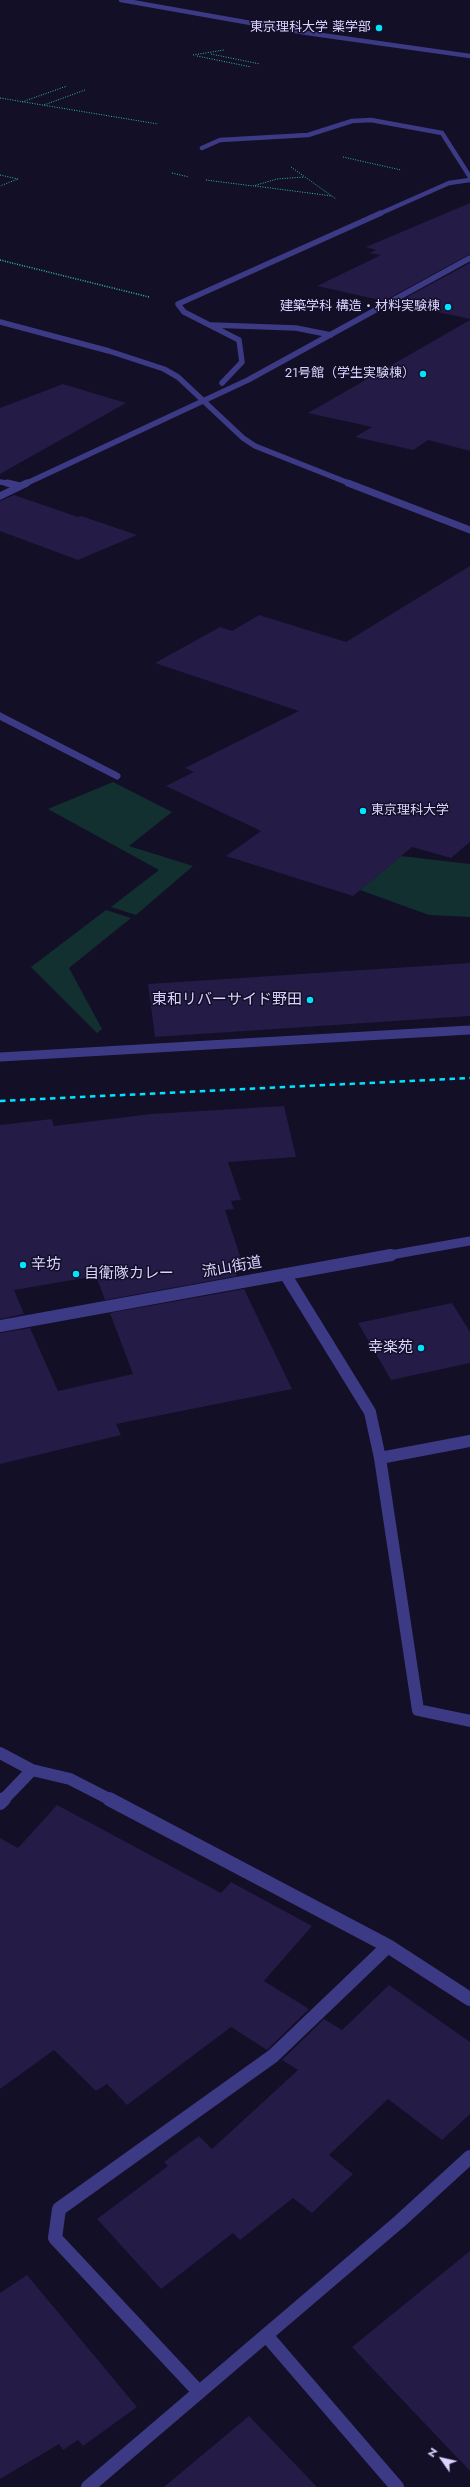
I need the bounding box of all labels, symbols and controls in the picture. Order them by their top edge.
place label: 東京理科大学 薬学部 [250,20,371,36]
marker: 東京理科大学 薬学部 [374,23,384,33]
place label: 建築学科 構造・材料実験棟 [280,299,440,315]
marker: 建築学科 構造・材料実験棟 [443,302,453,312]
place label: 21号館（学生実験棟） [285,366,415,382]
marker: 21号館（学生実験棟） [418,369,428,379]
place label: 東京理科大学 [371,803,449,819]
marker: 東京理科大学 [358,806,368,816]
place label: 東和リバーサイド野田 [152,991,302,1009]
marker: 東和リバーサイド野田 [305,995,315,1005]
street label: 流山街道 [201,1254,263,1282]
place label: 辛坊 [31,1256,61,1274]
marker: 辛坊 [18,1260,28,1270]
place label: 自衛隊カレー [84,1265,174,1283]
marker: 自衛隊カレー [71,1269,81,1279]
place label: 幸楽苑 [368,1339,413,1357]
marker: 幸楽苑 [416,1343,426,1353]
north arrow [422,2439,462,2479]
text: N [423,2444,441,2460]

